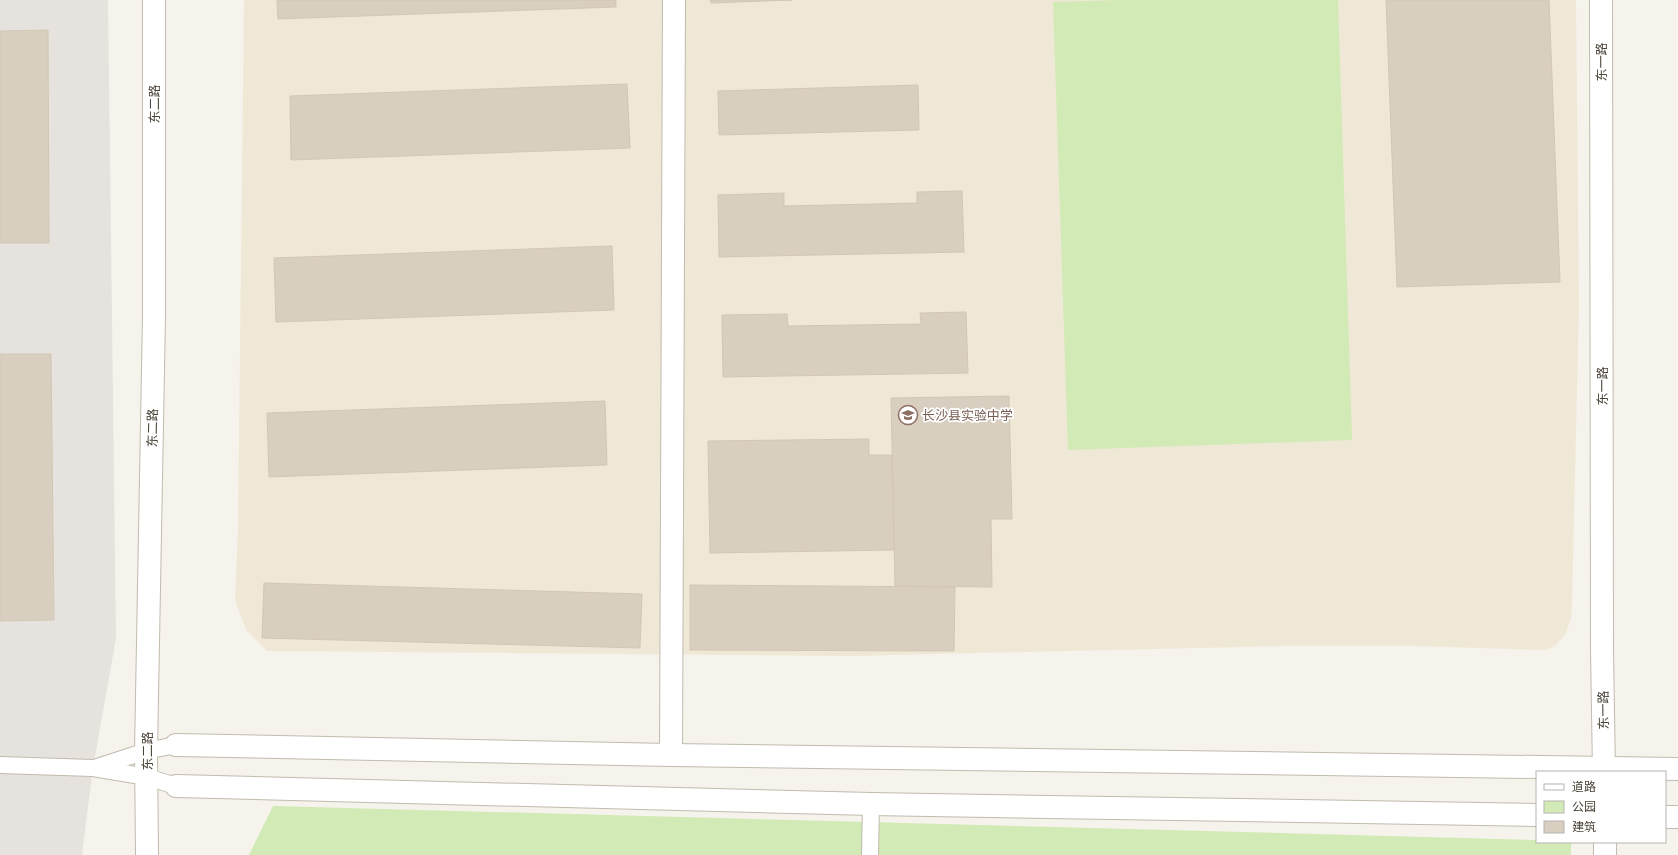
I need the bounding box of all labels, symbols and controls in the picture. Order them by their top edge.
street label: 东一路 [1594,42,1610,82]
street label: 东二路 [147,84,163,124]
street label: 东一路 [1595,366,1611,406]
school or university icon: 长沙县实验中学 [897,404,919,426]
street label: 东二路 [145,408,161,448]
place label: 长沙县实验中学 [922,408,1013,424]
street label: 东一路 [1596,690,1612,730]
street label: 东二路 [140,731,156,771]
legend [1536,771,1666,843]
text: 道路 [1572,780,1596,795]
text: 公园 [1572,800,1596,815]
text: 建筑 [1572,820,1596,835]

